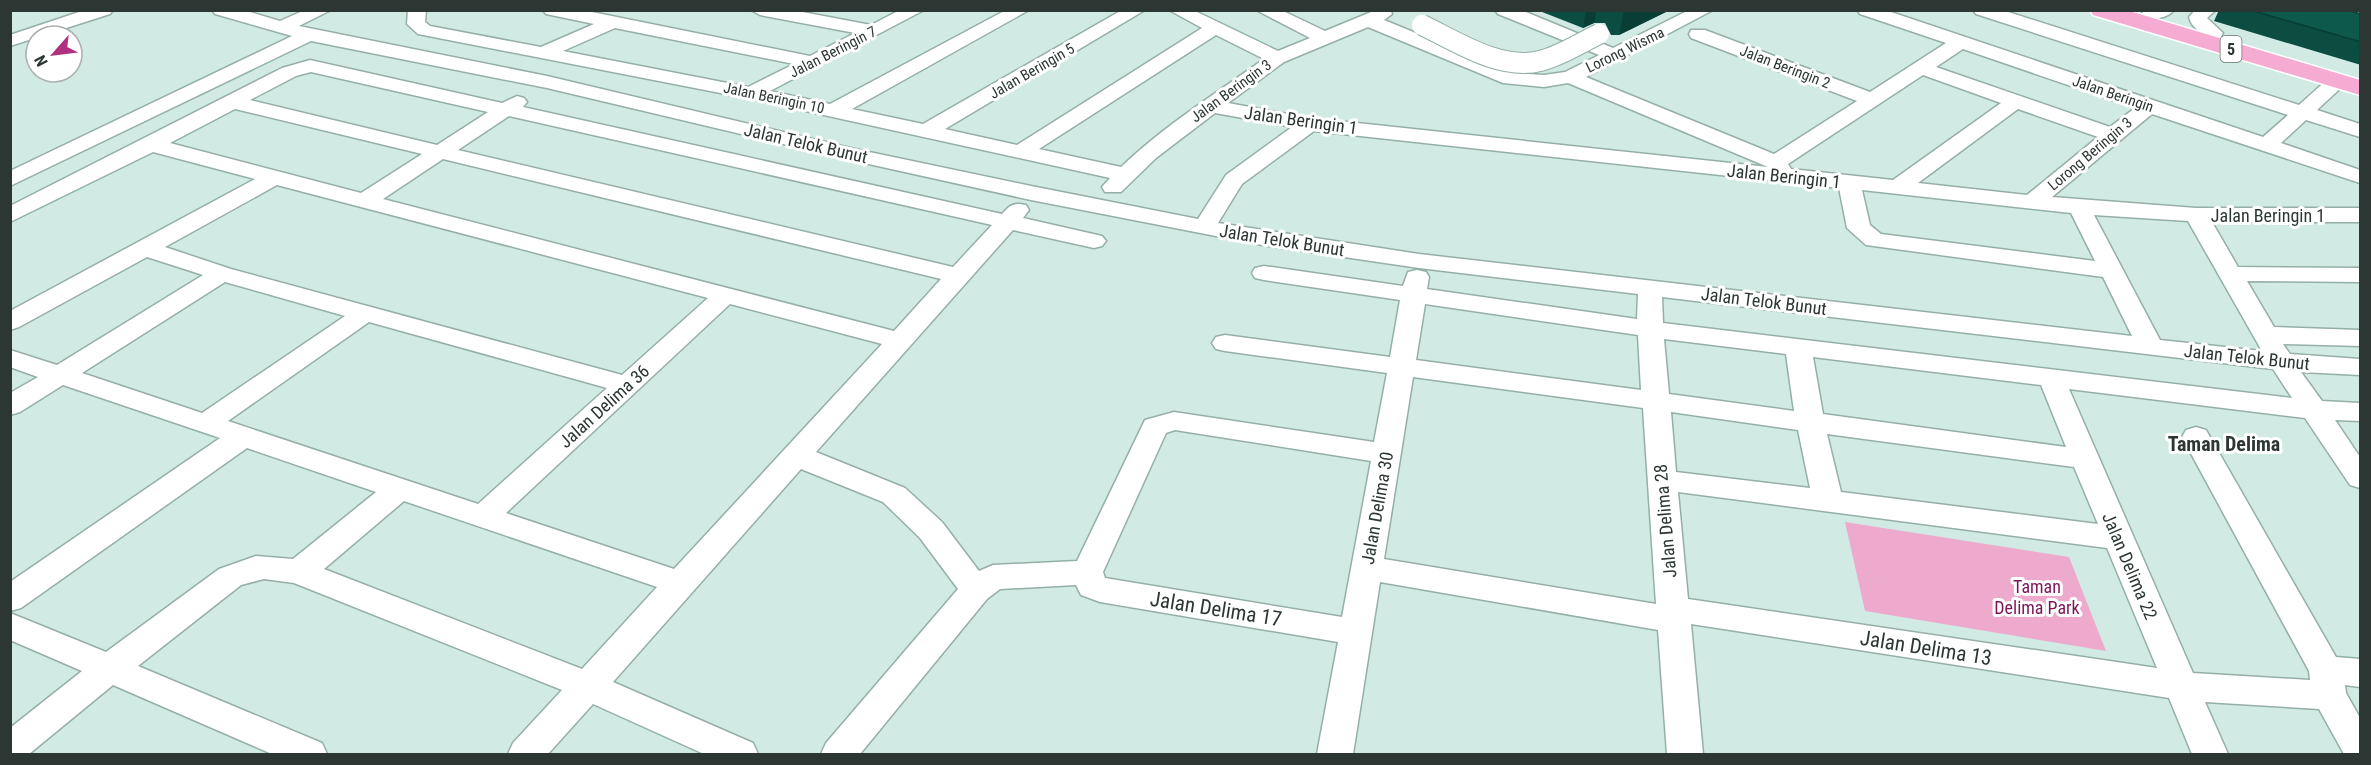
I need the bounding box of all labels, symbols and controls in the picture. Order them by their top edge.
street label: Jalan Beringin 7 [786,22,880,82]
street label: Lorong Wisma [1583,23,1667,77]
north arrow [24,24,84,84]
road number: 5 [2220,36,2242,62]
street label: Jalan Beringin 5 [986,39,1078,103]
street label: Jalan Beringin 2 [1737,42,1833,92]
text: N [31,52,52,70]
street label: Jalan Beringin 3 [1187,56,1275,126]
street label: Jalan Beringin [2070,72,2156,116]
street label: Jalan Beringin 10 [722,79,826,117]
street label: Jalan Beringin 1 [1243,102,1359,138]
street label: Lorong Beringin 3 [2044,114,2136,194]
street label: Jalan Telok Bunut [742,119,870,167]
street label: Jalan Beringin 1 [1726,160,1842,192]
street label: Jalan Beringin 1 [2211,205,2325,226]
street label: Jalan Telok Bunut [1218,220,1346,260]
street label: Jalan Telok Bunut [1700,283,1828,319]
street label: Jalan Telok Bunut [2183,340,2311,374]
street label: Jalan Delima 36 [555,360,653,452]
district label: Taman Delima [2168,432,2280,456]
street label: Jalan Delima 30 [1357,450,1397,566]
street label: Jalan Delima 28 [1650,463,1680,579]
street label: Jalan Delima 22 [2098,509,2162,623]
park label: Taman Delima Park [1994,576,2080,618]
street label: Jalan Delima 17 [1148,587,1284,631]
street label: Jalan Delima 13 [1858,626,1994,670]

